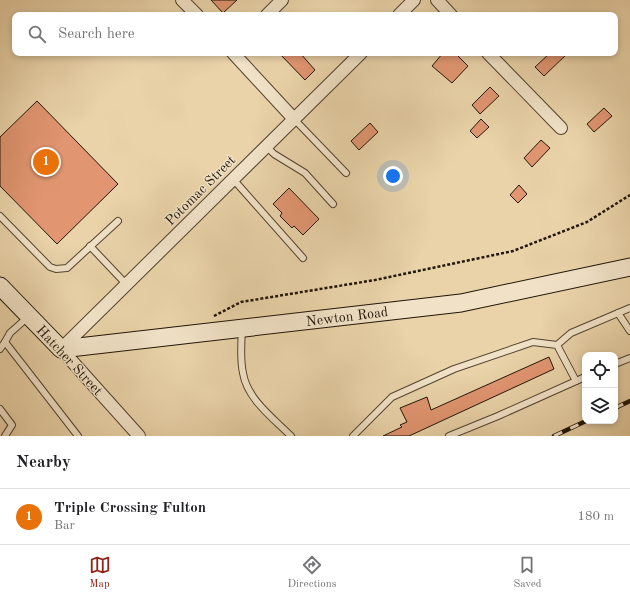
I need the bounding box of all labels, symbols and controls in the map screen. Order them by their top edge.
search box [12,12,618,56]
icon: search [26,23,48,45]
text: Search here [58,27,135,42]
pin: 1 [33,147,59,177]
street label: Potomac Street [163,153,239,228]
your location [383,166,403,186]
street label: Newton Road [305,305,389,329]
street label: Hatcher Street [34,323,105,398]
map controls [582,352,618,424]
button: locate [582,352,618,388]
button: layers [582,388,618,424]
text: Nearby [16,454,71,471]
text: Triple Crossing Fulton [54,501,206,516]
text: 1 [25,510,33,523]
text: 180 m [577,510,614,523]
text: Bar [54,519,75,532]
tab: Map [89,554,111,592]
tab: Directions [288,554,336,592]
tab: Saved [513,554,541,592]

